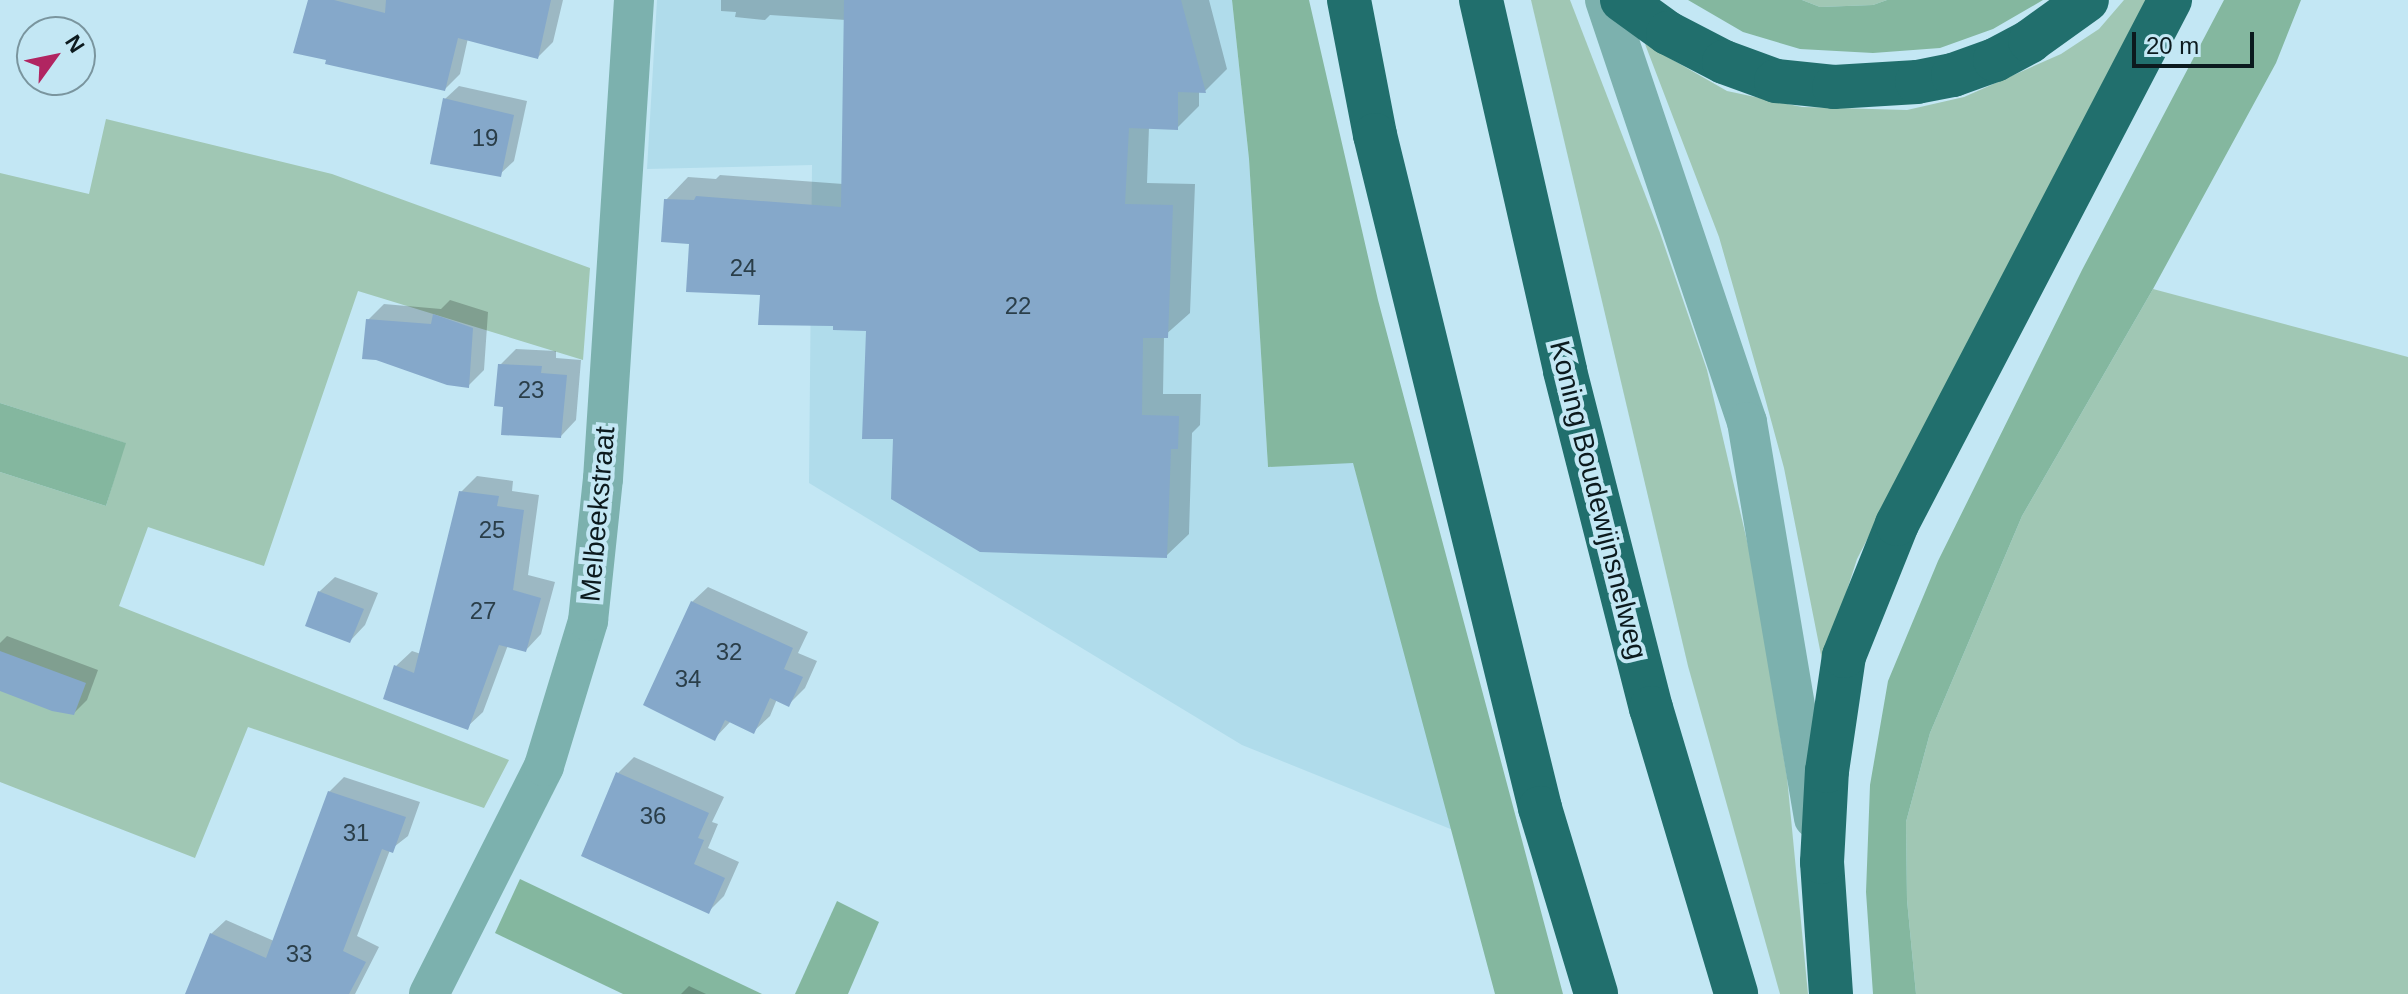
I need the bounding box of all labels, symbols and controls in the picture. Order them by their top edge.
north arrow [16,16,96,96]
scale bar [2136,16,2258,66]
text: N [60,30,90,57]
text: 20 m [2146,32,2199,59]
house number: 19 [472,124,498,152]
house number: 24 [730,254,756,282]
house number: 22 [1005,292,1031,320]
street label: Koning Boudewijnsnelweg [1542,337,1654,663]
house number: 23 [518,376,544,404]
street label: Melbeekstraat [574,425,622,603]
house number: 25 [479,516,505,544]
house number: 27 [470,597,496,625]
house number: 32 [716,638,742,666]
house number: 34 [675,665,701,693]
house number: 36 [640,802,666,830]
house number: 31 [343,819,369,847]
house number: 33 [286,940,312,968]

